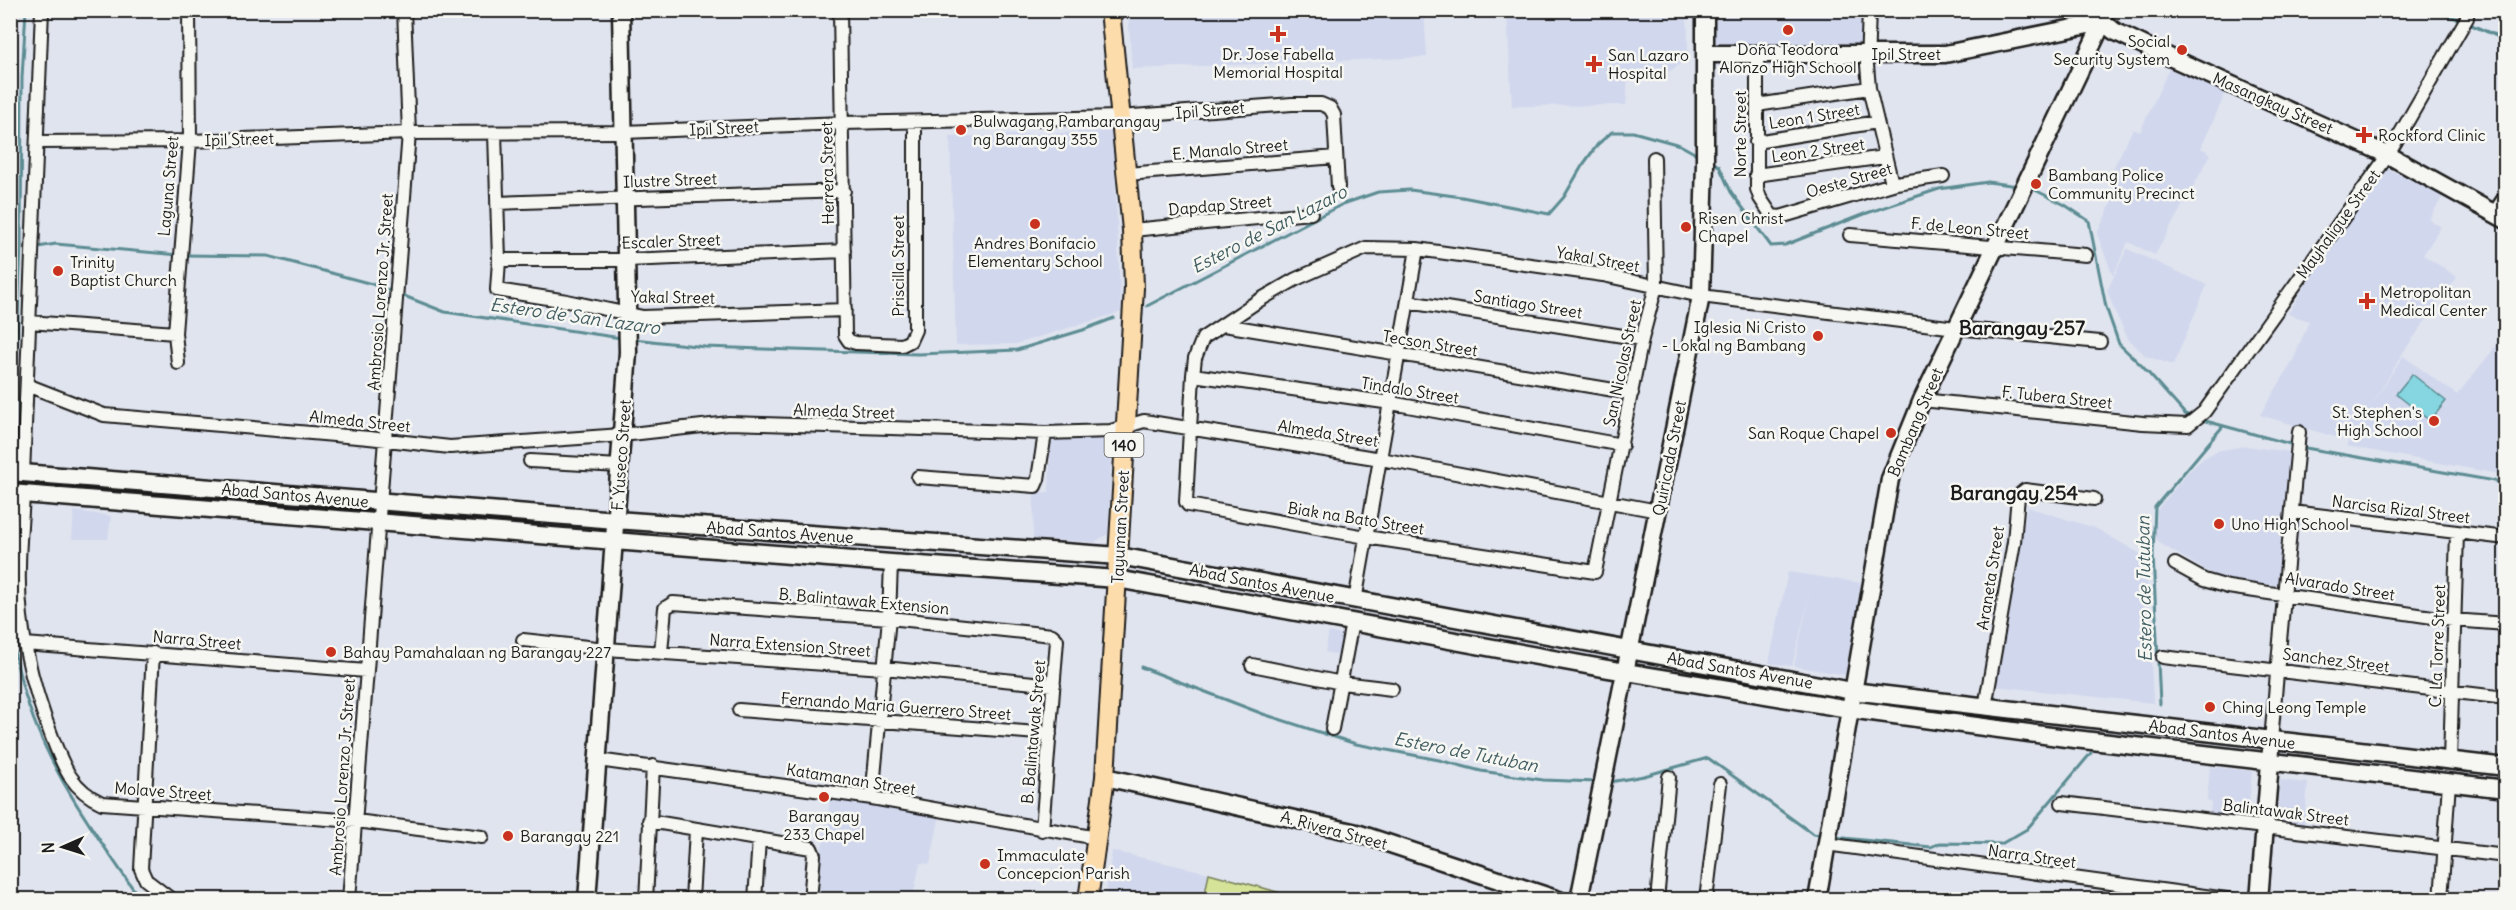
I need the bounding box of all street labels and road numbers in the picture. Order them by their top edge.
street label: Ipil Street [1871,44,1941,64]
street label: Masangkay Street [2210,68,2337,139]
street label: Norte Street [1730,90,1750,177]
street label: Ipil Street [1174,97,1246,123]
street label: Leon 1 Street [1767,99,1861,133]
street label: Ipil Street [689,116,760,140]
street label: Herrera Street [816,121,838,225]
street label: Ipil Street [204,128,275,150]
street label: Leon 2 Street [1770,133,1867,166]
street label: Laguna Street [154,134,182,237]
street label: E. Manalo Street [1171,134,1289,164]
street label: Oeste Street [1804,158,1895,202]
street label: Mayhaligue Street [2292,165,2385,282]
street label: Ilustre Street [623,168,718,192]
street label: Dapdap Street [1167,190,1273,219]
street label: Ambrosio Lorenzo Jr. Street [363,192,397,391]
street label: F. de Leon Street [1910,213,2030,243]
street label: Priscilla Street [888,215,908,317]
street label: Escaler Street [621,229,721,253]
street label: Yakal Street [1555,242,1642,276]
street label: Yakal Street [631,286,716,308]
street label: Santiago Street [1472,286,1584,323]
street label: San Nicolas Street [1599,297,1645,428]
street label: Tecson Street [1381,326,1480,360]
street label: Bambang Street [1883,364,1947,479]
street label: Tindalo Street [1360,372,1461,408]
street label: F. Tubera Street [2001,381,2114,413]
street label: F. Yuseco Street [607,398,635,511]
street label: Quiricada Street [1648,398,1690,517]
street label: Almeda Street [793,399,896,423]
street label: Almeda Street [308,406,412,436]
street label: Almeda Street [1276,415,1380,451]
road number: 140 [1104,433,1144,457]
street label: Tayuman Street [1107,469,1133,584]
street label: Abad Santos Avenue [221,479,369,511]
street label: Narcisa Rizal Street [2331,491,2472,527]
street label: Biak na Bato Street [1286,497,1426,539]
street label: Abad Santos Avenue [706,517,854,547]
street label: Araneta Street [1972,524,2008,631]
street label: Abad Santos Avenue [1188,559,1336,607]
street label: Alvarado Street [2284,567,2397,605]
street label: C. La Torre Street [2425,583,2449,708]
street label: B. Balintawak Extension [778,584,950,618]
street label: Narra Street [152,626,243,654]
street label: Narra Extension Street [709,629,872,661]
street label: Sanchez Street [2281,644,2391,677]
street label: Abad Santos Avenue [1666,647,1814,693]
street label: B. Balintawak Street [1017,659,1049,805]
street label: Ambrosio Lorenzo Jr. Street [325,677,359,876]
street label: Fernando Maria Guerrero Street [780,688,1012,724]
street label: Abad Santos Avenue [2148,715,2296,753]
street label: Katamanan Street [785,759,918,799]
street label: Molave Street [114,778,213,804]
street label: Balintawak Street [2222,794,2351,830]
street label: A. Rivera Street [1279,806,1390,854]
street label: Narra Street [1987,840,2078,872]

